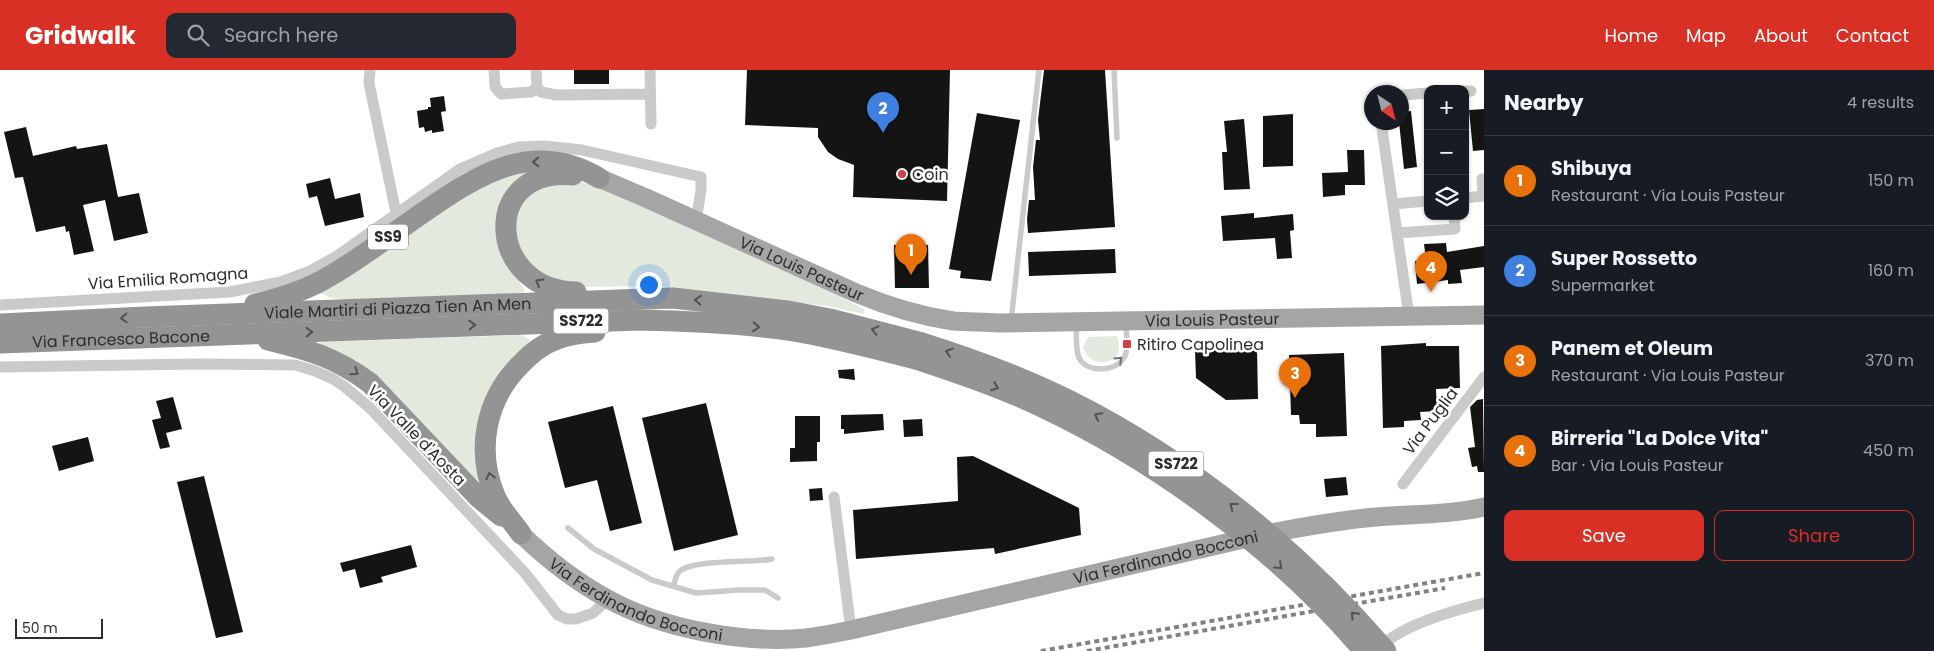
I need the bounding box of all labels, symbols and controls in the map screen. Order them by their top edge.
search box [166,13,516,58]
text: Gridwalk [25,19,136,52]
icon: search [184,21,212,49]
text: Search here [224,22,338,49]
text: Home [1604,23,1658,48]
text: Map [1686,23,1726,48]
text: About [1754,23,1808,48]
text: Contact [1836,23,1909,48]
north arrow [1364,85,1409,130]
map controls [1424,85,1469,220]
button: + [1424,85,1469,130]
text: Nearby [1504,88,1584,117]
text: 4 results [1847,91,1914,114]
pin: 2 [867,92,899,133]
button: − [1424,130,1469,175]
text: Shibuya [1551,155,1632,182]
one-way arrow [531,157,539,167]
place label: Coin [912,163,949,186]
marker: Coin [896,168,908,180]
text: 1 [1517,169,1523,192]
text: 150 m [1868,169,1914,192]
button: layers [1424,175,1469,220]
text: Restaurant · Via Louis Pasteur [1551,184,1785,207]
road number: SS9 [368,224,408,250]
street label: Via Louis Pasteur [736,231,867,307]
pin: 1 [895,234,927,275]
text: Super Rossetto [1551,245,1697,272]
pin: 4 [1415,251,1447,292]
text: 2 [1515,259,1525,282]
text: 160 m [1868,259,1914,282]
street label: Via Emilia Romagna [87,261,249,296]
your location [636,272,662,298]
text: Supermarket [1551,274,1655,297]
one-way arrow [536,279,545,289]
street label: Viale Martiri di Piazza Tien An Men [264,292,532,325]
one-way arrow [693,295,701,306]
street label: Via Louis Pasteur [1145,307,1280,333]
road number: SS722 [554,308,608,334]
one-way arrow [119,312,127,323]
one-way arrow [468,320,476,331]
one-way arrow [753,321,761,332]
street label: Via Francesco Bacone [32,324,210,354]
one-way arrow [871,325,879,336]
one-way arrow [306,326,314,337]
place label: Ritiro Capolinea [1137,333,1264,356]
text: Panem et Oleum [1551,335,1713,362]
marker: Ritiro Capolinea [1121,338,1133,350]
one-way arrow [945,347,954,357]
text: 3 [1515,349,1525,372]
text: 370 m [1865,349,1914,372]
one-way arrow [1113,357,1122,366]
pin: 3 [1279,357,1311,398]
text: Restaurant · Via Louis Pasteur [1551,364,1785,387]
one-way arrow [349,366,359,375]
street label: Via Valle d'Aosta [362,380,471,491]
one-way arrow [990,381,999,391]
street label: Via Puglia [1397,383,1463,460]
one-way arrow [1094,412,1103,422]
text: Birreria "La Dolce Vita" [1551,425,1768,452]
text: 4 [1515,439,1525,462]
text: 450 m [1863,439,1914,462]
road number: SS722 [1148,452,1204,476]
text: Bar · Via Louis Pasteur [1551,454,1724,477]
one-way arrow [485,472,496,481]
one-way arrow [1229,503,1239,512]
button: Save [1504,510,1704,561]
button: Share [1714,510,1914,561]
street label: Via Ferdinando Bocconi [1071,525,1261,590]
street label: Via Ferdinando Bocconi [544,552,724,647]
one-way arrow [1273,560,1282,569]
one-way arrow [1351,611,1360,620]
scale bar [15,616,102,639]
text: 50 m [22,618,58,638]

